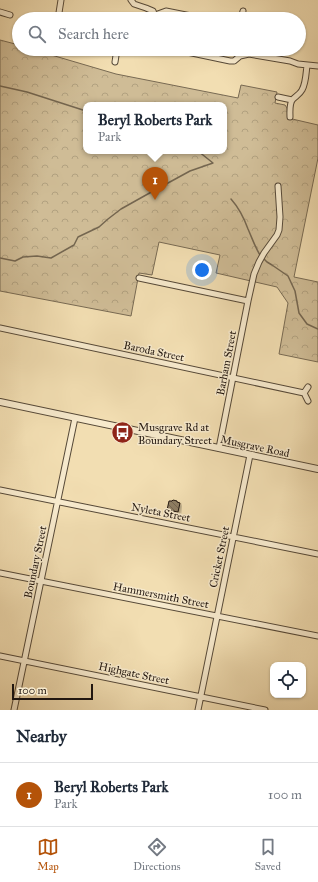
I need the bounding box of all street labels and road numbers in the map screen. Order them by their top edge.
street label: Barham Street [214,330,239,397]
street label: Baroda Street [122,339,185,364]
street label: Musgrave Road [219,433,291,460]
street label: Nyleta Street [130,500,192,525]
street label: Boundary Street [21,525,50,600]
street label: Cricket Street [207,525,232,589]
street label: Hammersmith Street [112,580,210,611]
street label: Highgate Street [97,660,170,687]

